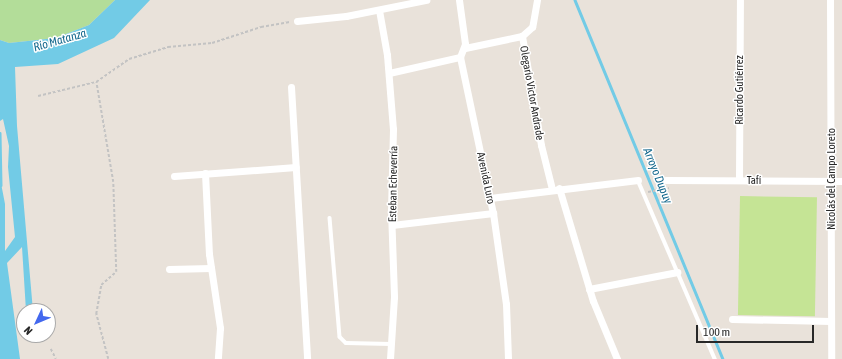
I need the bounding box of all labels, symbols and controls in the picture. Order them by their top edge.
water label: Río Matanza [32,27,88,55]
street label: Olegario Victor Andrade [517,45,547,141]
street label: Ricardo Gutiérrez [732,55,746,125]
street label: Nicolás del Campo Loreto [824,128,838,230]
street label: Esteban Echeverría [386,146,400,222]
water label: Arroyo Dupuy [639,146,675,206]
street label: Avenida Luro [474,151,498,205]
street label: Tafí [747,173,761,187]
north arrow [16,303,56,343]
scale bar [698,317,816,343]
text: N [22,324,35,337]
text: 100 m [703,325,730,339]

